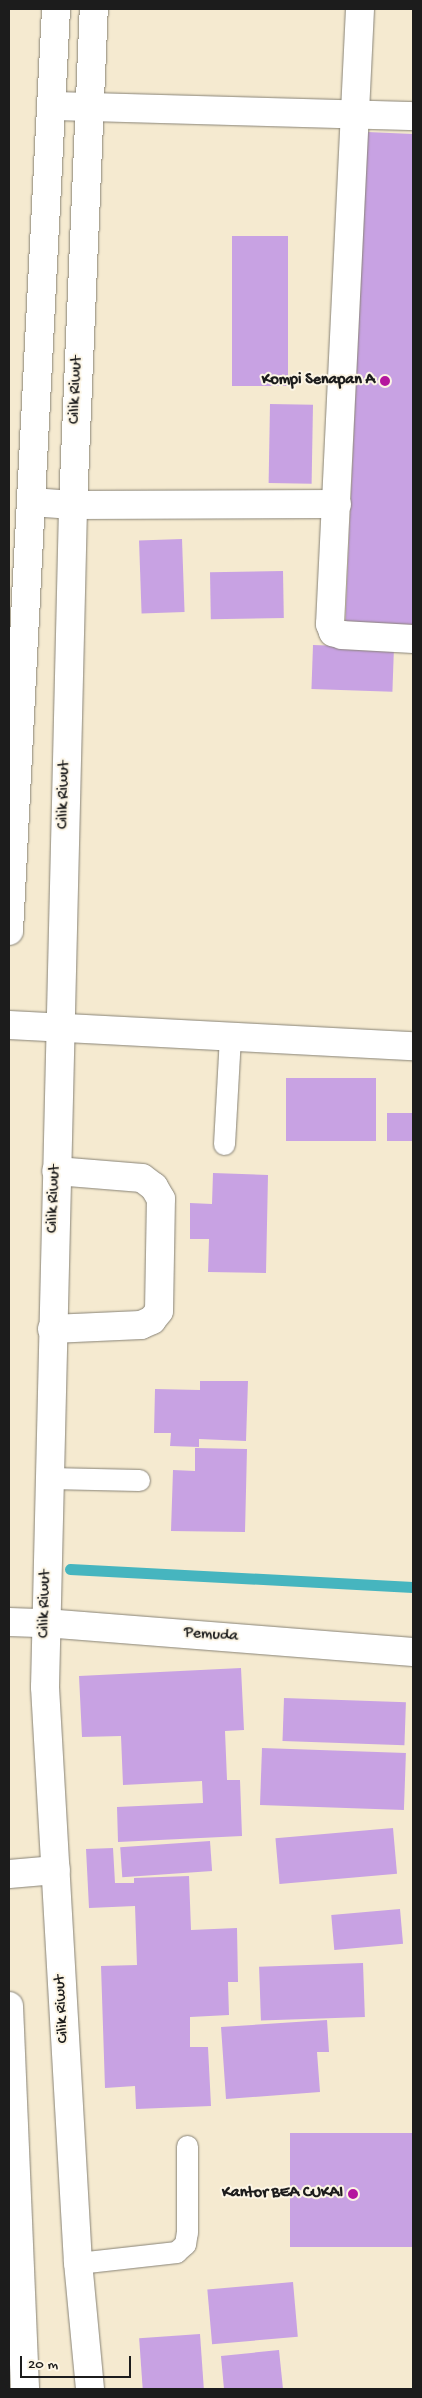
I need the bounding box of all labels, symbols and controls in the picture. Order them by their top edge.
street label: Cilik Riwut [66,356,88,424]
place label: Kompi Senapan A [262,371,375,391]
marker: Kompi Senapan A [379,375,391,387]
street label: Cilik Riwut [55,761,75,829]
street label: Cilik Riwut [44,1165,66,1233]
street label: Cilik Riwut [36,1570,56,1638]
street label: Pemuda [183,1625,239,1647]
street label: Cilik Riwut [52,1974,74,2044]
place label: Kantor BEA CUKAI [222,2184,343,2204]
marker: Kantor BEA CUKAI [347,2188,359,2200]
scale bar [22,2346,134,2378]
text: 20 m [28,2356,58,2374]

